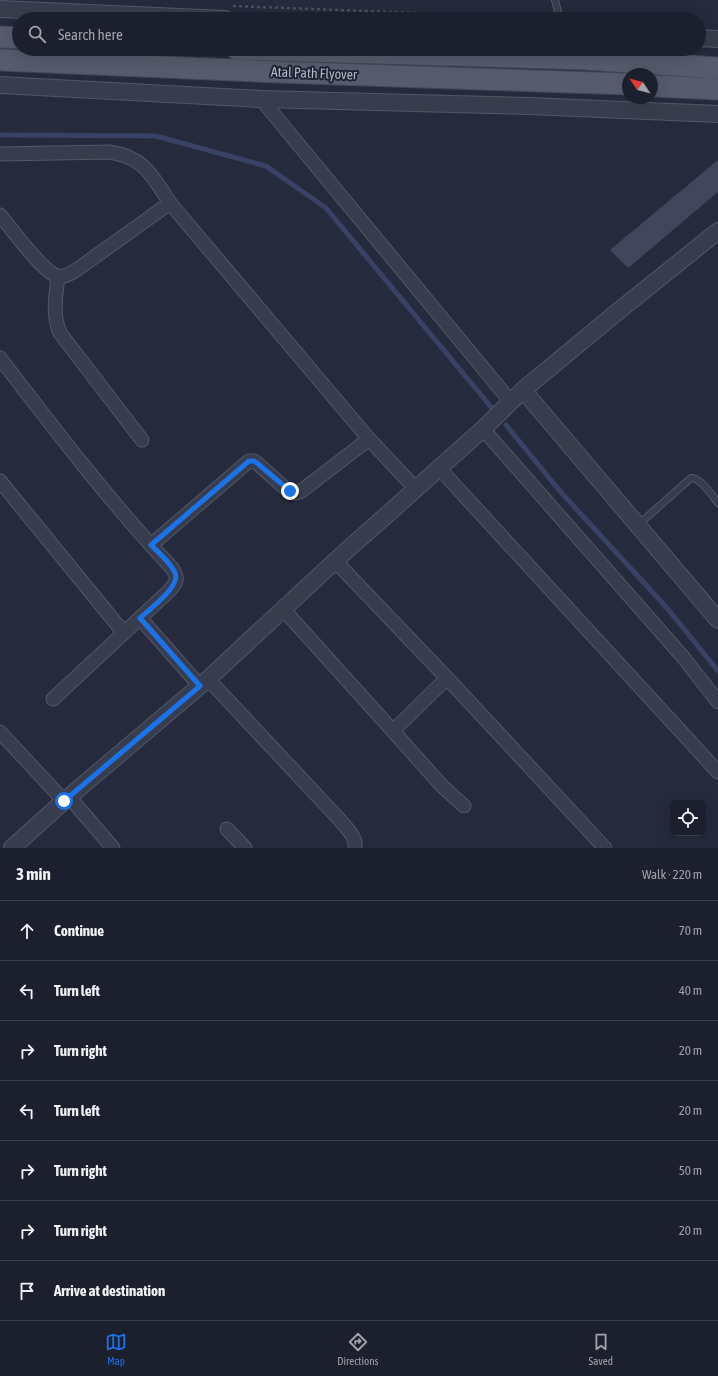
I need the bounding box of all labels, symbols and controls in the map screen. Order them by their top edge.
search box [12,12,706,56]
icon: search [26,23,48,45]
text: Search here [58,26,123,43]
street label: Atal Path Flyover [271,63,358,83]
north arrow [622,68,658,104]
route end [281,482,299,500]
route start [55,792,73,810]
map controls [670,800,706,836]
button: locate [670,800,706,836]
text: 3 min [16,864,51,884]
text: Walk · 220 m [642,867,702,882]
icon: ahead [16,920,38,942]
text: Continue [54,922,104,939]
text: 70 m [679,923,702,938]
icon: left [16,980,38,1002]
text: Turn left [54,982,100,999]
text: 40 m [679,983,702,998]
icon: right [16,1040,38,1062]
text: Turn right [54,1042,107,1059]
text: 20 m [679,1043,702,1058]
icon: left [16,1100,38,1122]
text: Turn left [54,1102,100,1119]
text: 20 m [679,1103,702,1118]
icon: right [16,1160,38,1182]
text: Turn right [54,1162,107,1179]
text: 50 m [679,1163,702,1178]
icon: right [16,1220,38,1242]
text: Turn right [54,1222,107,1239]
text: 20 m [679,1223,702,1238]
icon: arrive [16,1280,38,1302]
text: Arrive at destination [54,1282,165,1299]
tab: Map [105,1331,127,1367]
tab: Directions [337,1331,378,1367]
tab: Saved [589,1331,613,1367]

